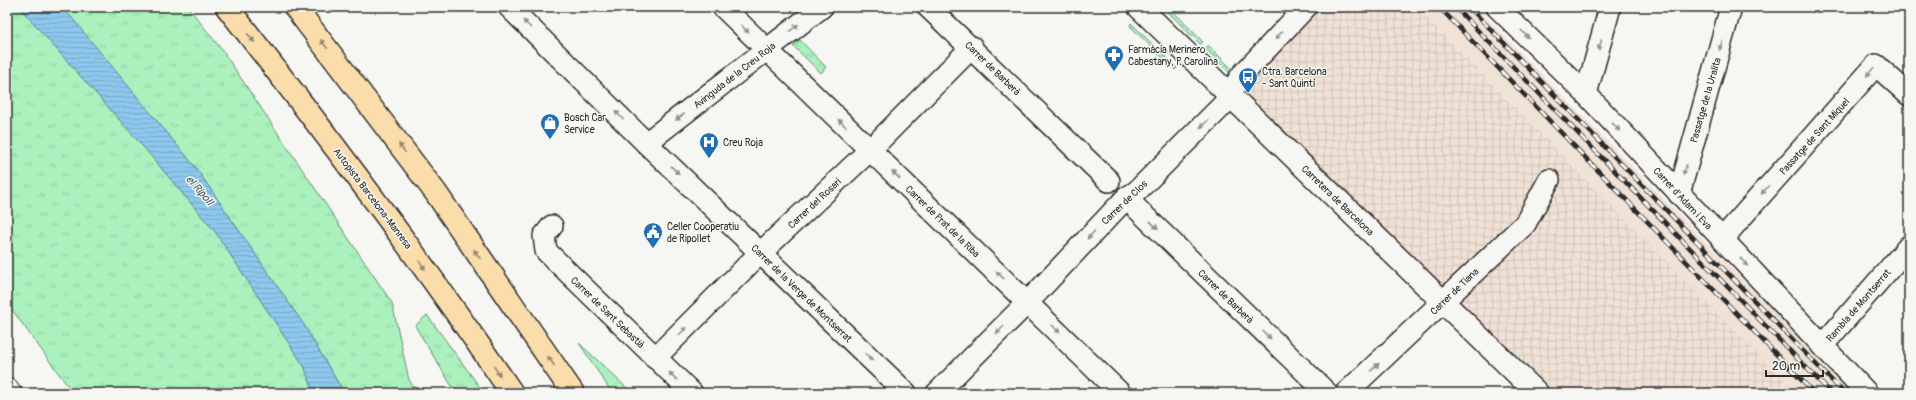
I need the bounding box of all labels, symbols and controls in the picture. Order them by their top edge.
one-way arrow [522,19,532,29]
one-way arrow [740,24,750,33]
one-way arrow [789,24,800,33]
one-way arrow [1520,29,1530,39]
one-way arrow [1274,30,1284,40]
one-way arrow [247,32,256,43]
one-way arrow [320,38,328,49]
one-way arrow [1717,38,1723,51]
street label: Carrer de Barberà [962,39,1023,98]
one-way arrow [1597,39,1603,51]
street label: Avinguda de la Creu Roja [691,40,778,111]
pharmacy icon: Farmàcia Merinero Cabestany, P. Carolina [1103,44,1125,72]
place label: Farmàcia Merinero Cabestany, P. Carolina [1128,44,1218,68]
street label: Passatge de la Uralita [1688,56,1724,144]
bus stop icon: Ctra. Barcelona - Sant Quintí [1237,66,1259,94]
place label: Ctra. Barcelona - Sant Quintí [1262,66,1327,90]
one-way arrow [1866,66,1875,77]
street label: Passatge de Sant Miquel [1777,96,1852,178]
one-way arrow [614,111,624,120]
shop icon: Bosch Car Service [539,112,561,140]
place label: Bosch Car Service [564,112,606,136]
one-way arrow [675,112,686,121]
one-way arrow [837,118,847,128]
one-way arrow [1199,119,1209,129]
one-way arrow [1611,122,1621,132]
hospital icon: Creu Roja [698,131,720,159]
place label: Creu Roja [723,137,763,149]
one-way arrow [398,142,406,153]
street label: Autopista Barcelona-Manresa [330,146,414,252]
street label: Carretera de Barcelona [1299,163,1376,239]
one-way arrow [1682,163,1688,176]
one-way arrow [670,165,680,175]
street label: Carrer d'Adam i Eva [1650,165,1714,233]
one-way arrow [891,170,901,180]
water label: el Ripoll [183,173,217,209]
street label: Carrer del Rosari [786,176,844,231]
street label: Carrer de Clos [1099,178,1150,228]
street label: Carrer de Prat de la Riba [903,183,982,260]
one-way arrow [1761,184,1770,195]
one-way arrow [1149,220,1159,230]
public building icon: Celler Cooperatiu de Ripollet [642,221,664,249]
place label: Celler Cooperatiu de Ripollet [667,221,739,245]
one-way arrow [1087,229,1096,240]
street label: Carrer de la Verge de Montserrat [748,242,855,346]
one-way arrow [473,248,481,259]
one-way arrow [1739,257,1749,267]
one-way arrow [418,259,426,270]
street label: Carrer de Tiana [1428,265,1482,318]
street label: Rambla de Montserrat [1824,266,1894,345]
street label: Carrer de Barberà [1195,267,1256,326]
one-way arrow [995,270,1005,280]
street label: Carrer de Sant Sebastià [568,274,647,351]
one-way arrow [995,325,1005,335]
one-way arrow [1051,325,1061,334]
one-way arrow [678,326,687,336]
one-way arrow [1262,331,1272,340]
one-way arrow [864,352,874,362]
scale bar [1766,352,1823,378]
one-way arrow [547,356,555,366]
text: 20 m [1772,359,1801,374]
one-way arrow [1370,362,1380,371]
one-way arrow [493,366,501,376]
one-way arrow [668,371,678,380]

